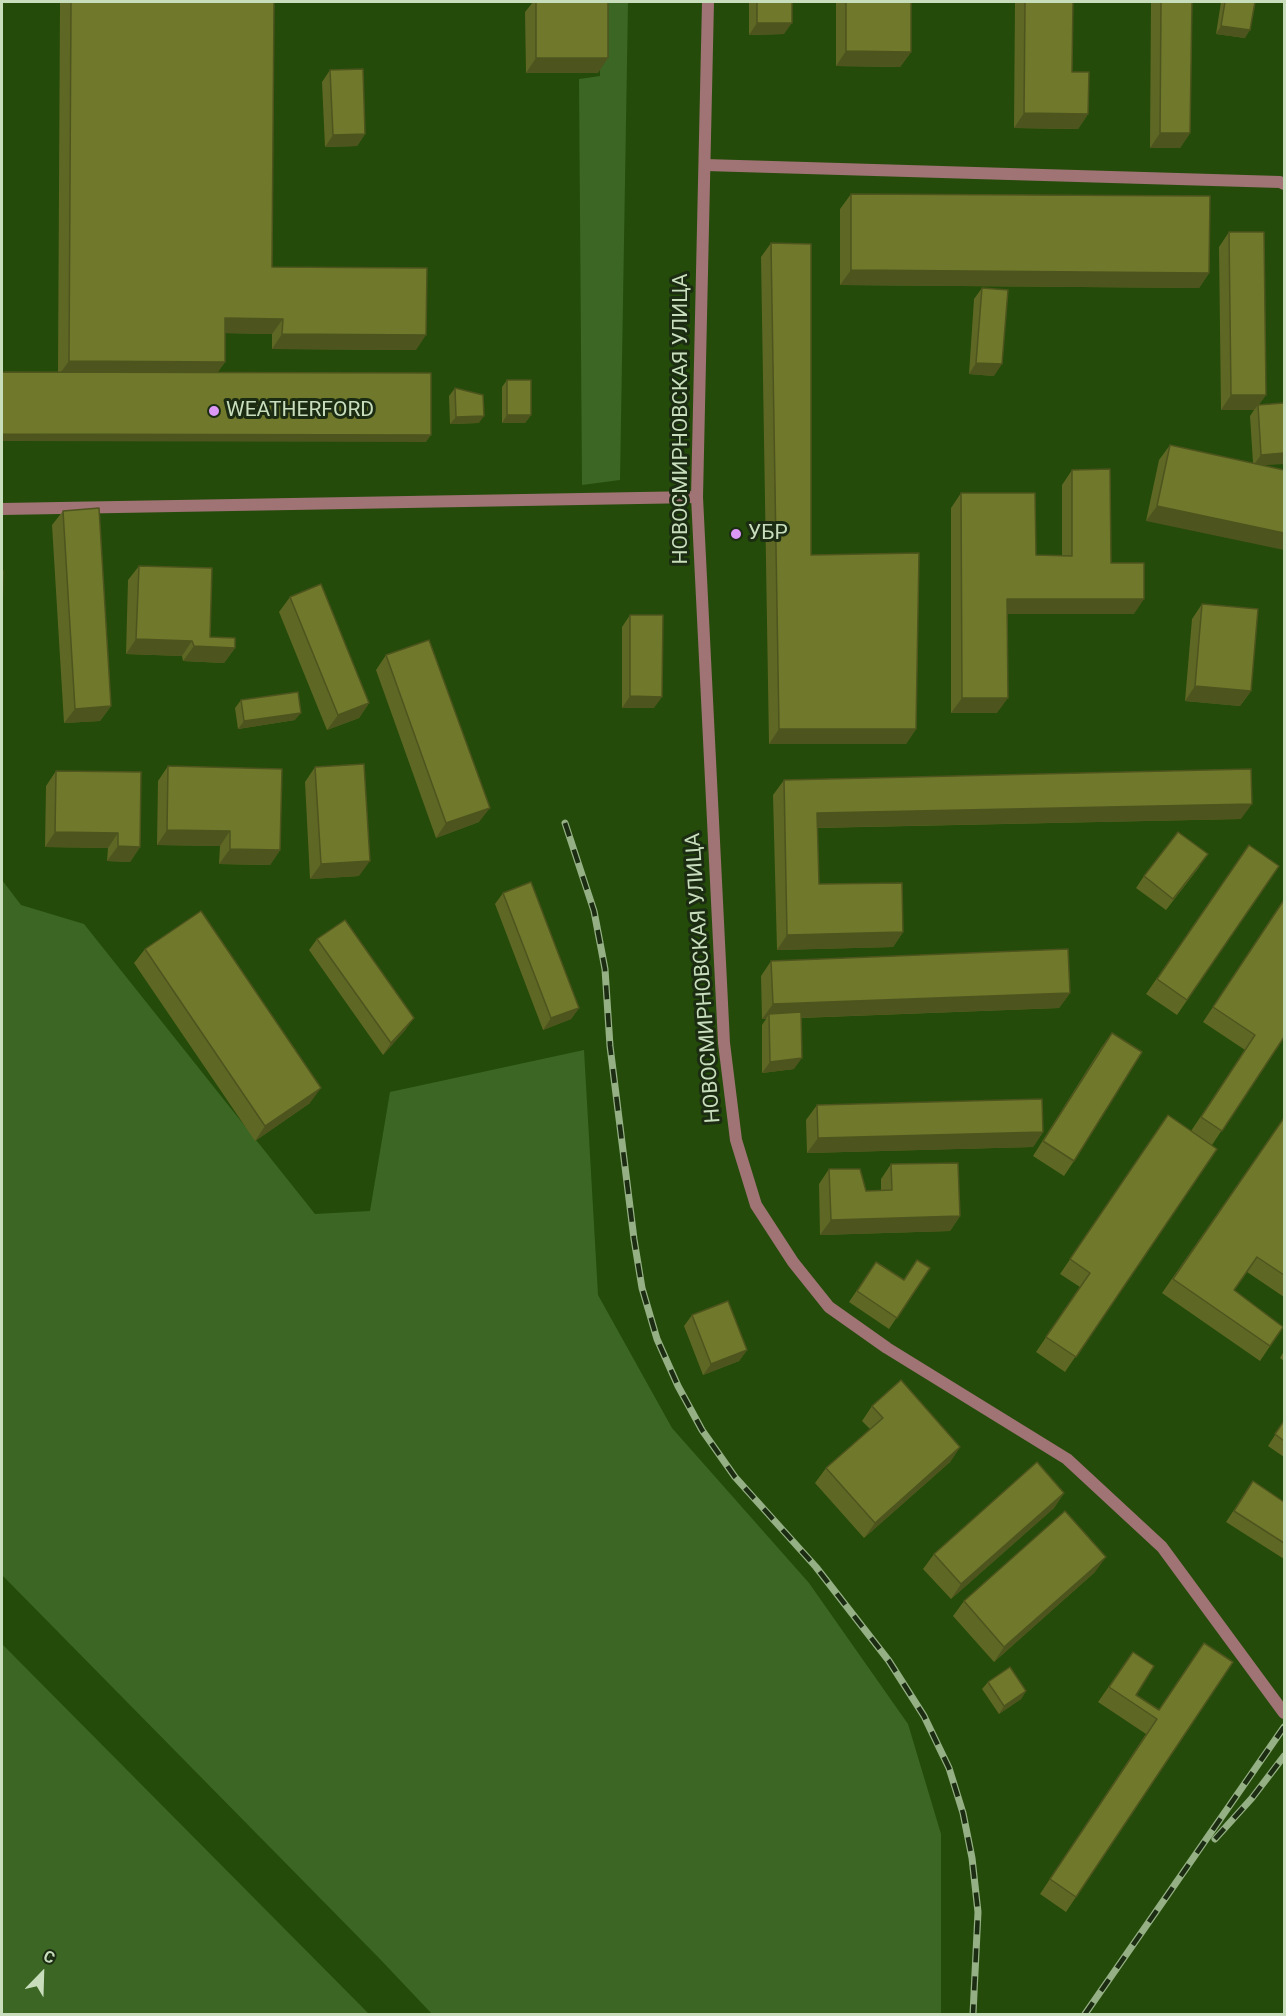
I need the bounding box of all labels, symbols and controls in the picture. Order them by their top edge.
street label: НОВОСМИРНОВСКАЯ УЛИЦА [669,274,695,564]
place label: WEATHERFORD [226,398,374,424]
marker: WEATHERFORD [207,404,221,418]
place label: УБР [748,521,788,547]
marker: УБР [729,527,743,541]
street label: НОВОСМИРНОВСКАЯ УЛИЦА [681,832,727,1124]
north arrow [12,1944,72,2004]
text: С [41,1946,58,1968]

